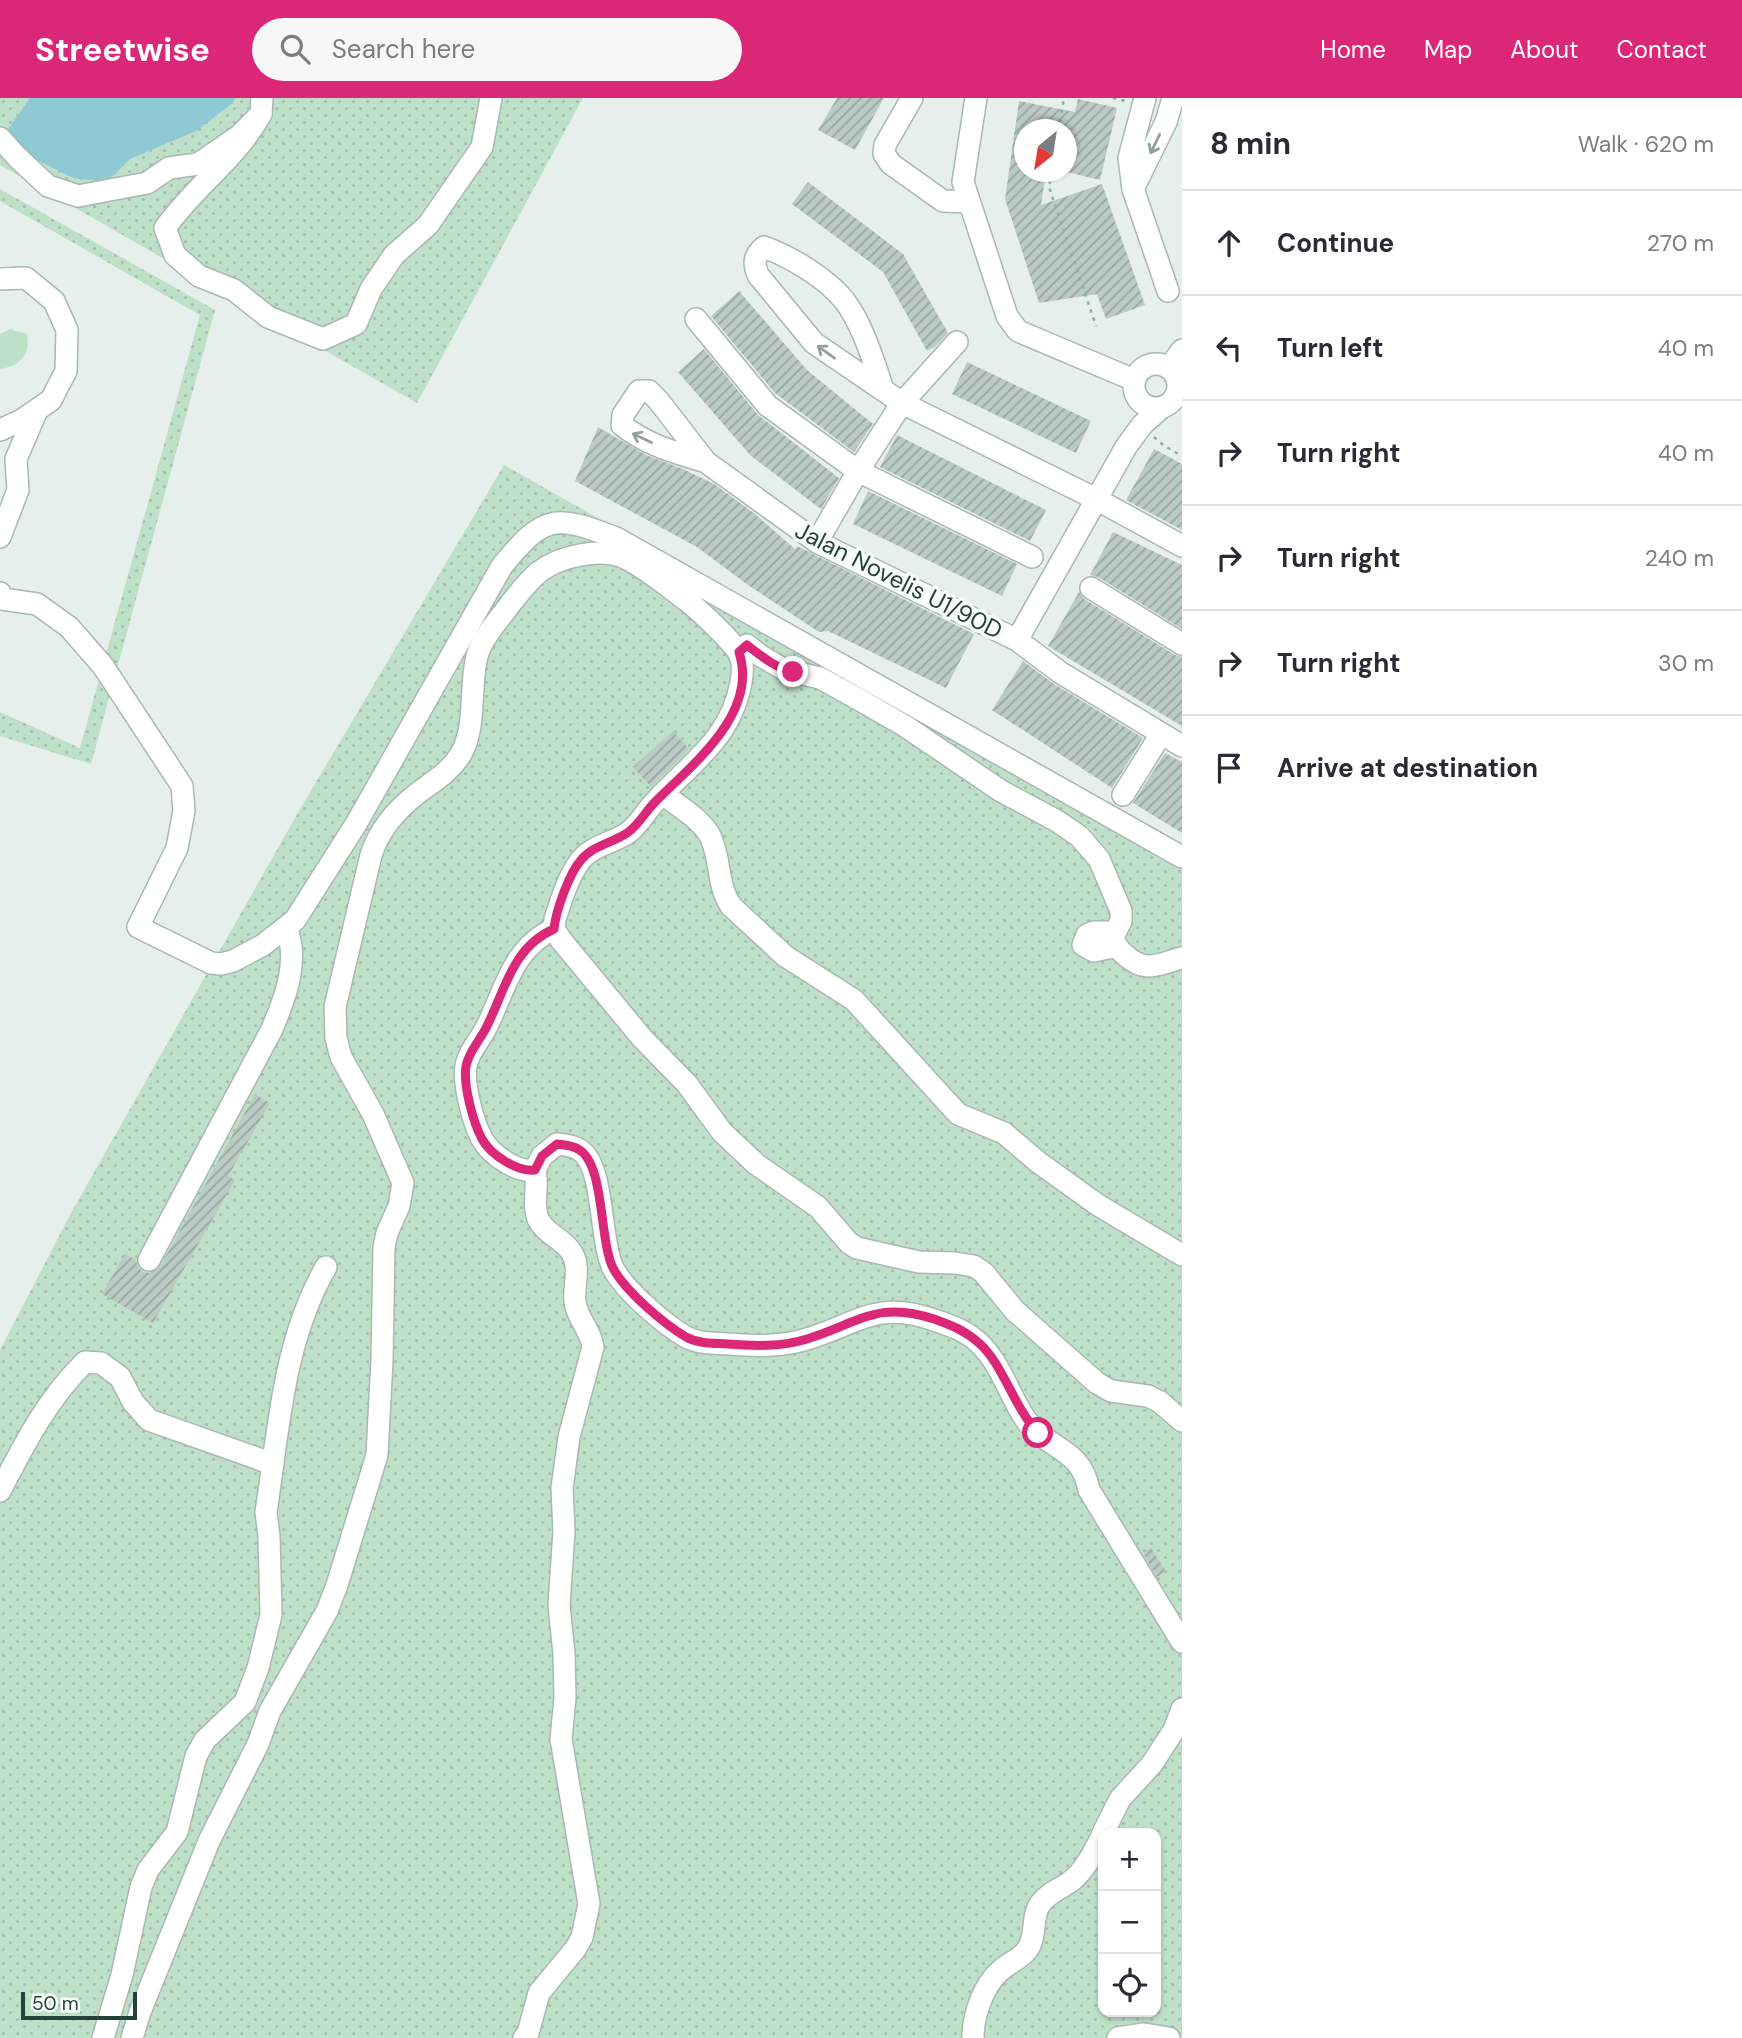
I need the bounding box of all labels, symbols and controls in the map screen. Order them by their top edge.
search box [252,18,742,81]
text: Streetwise [35,28,210,71]
icon: search [276,30,314,68]
text: Search here [332,32,475,66]
text: Home [1320,34,1386,65]
text: Map [1424,34,1472,65]
text: About [1510,34,1579,65]
text: Contact [1617,34,1707,65]
north arrow [1014,119,1077,182]
text: 8 min [1210,124,1291,163]
text: Walk · 620 m [1578,129,1714,159]
one-way arrow [1148,133,1162,154]
icon: ahead [1210,224,1248,262]
text: Continue [1277,226,1394,260]
text: 270 m [1647,228,1714,258]
icon: left [1210,329,1248,367]
text: Turn left [1277,331,1384,365]
text: 40 m [1658,333,1714,363]
one-way arrow [817,345,836,359]
one-way arrow [632,431,653,445]
icon: right [1210,434,1248,472]
text: Turn right [1277,436,1401,470]
text: 40 m [1658,438,1714,468]
street label: Jalan Novelis U1/90D [790,514,1008,646]
icon: right [1210,539,1248,577]
text: Turn right [1277,541,1401,575]
text: 240 m [1645,543,1714,573]
icon: right [1210,644,1248,682]
text: Turn right [1277,646,1401,680]
text: 30 m [1658,648,1714,678]
route end [777,656,808,687]
icon: arrive [1210,749,1248,787]
text: Arrive at destination [1277,751,1538,785]
route start [1022,1417,1053,1448]
map controls [1098,1828,1161,2017]
button: + [1098,1828,1161,1891]
button: − [1098,1891,1161,1954]
button: locate [1098,1954,1161,2017]
scale bar [21,1989,136,2021]
text: 50 m [32,1991,79,2016]

